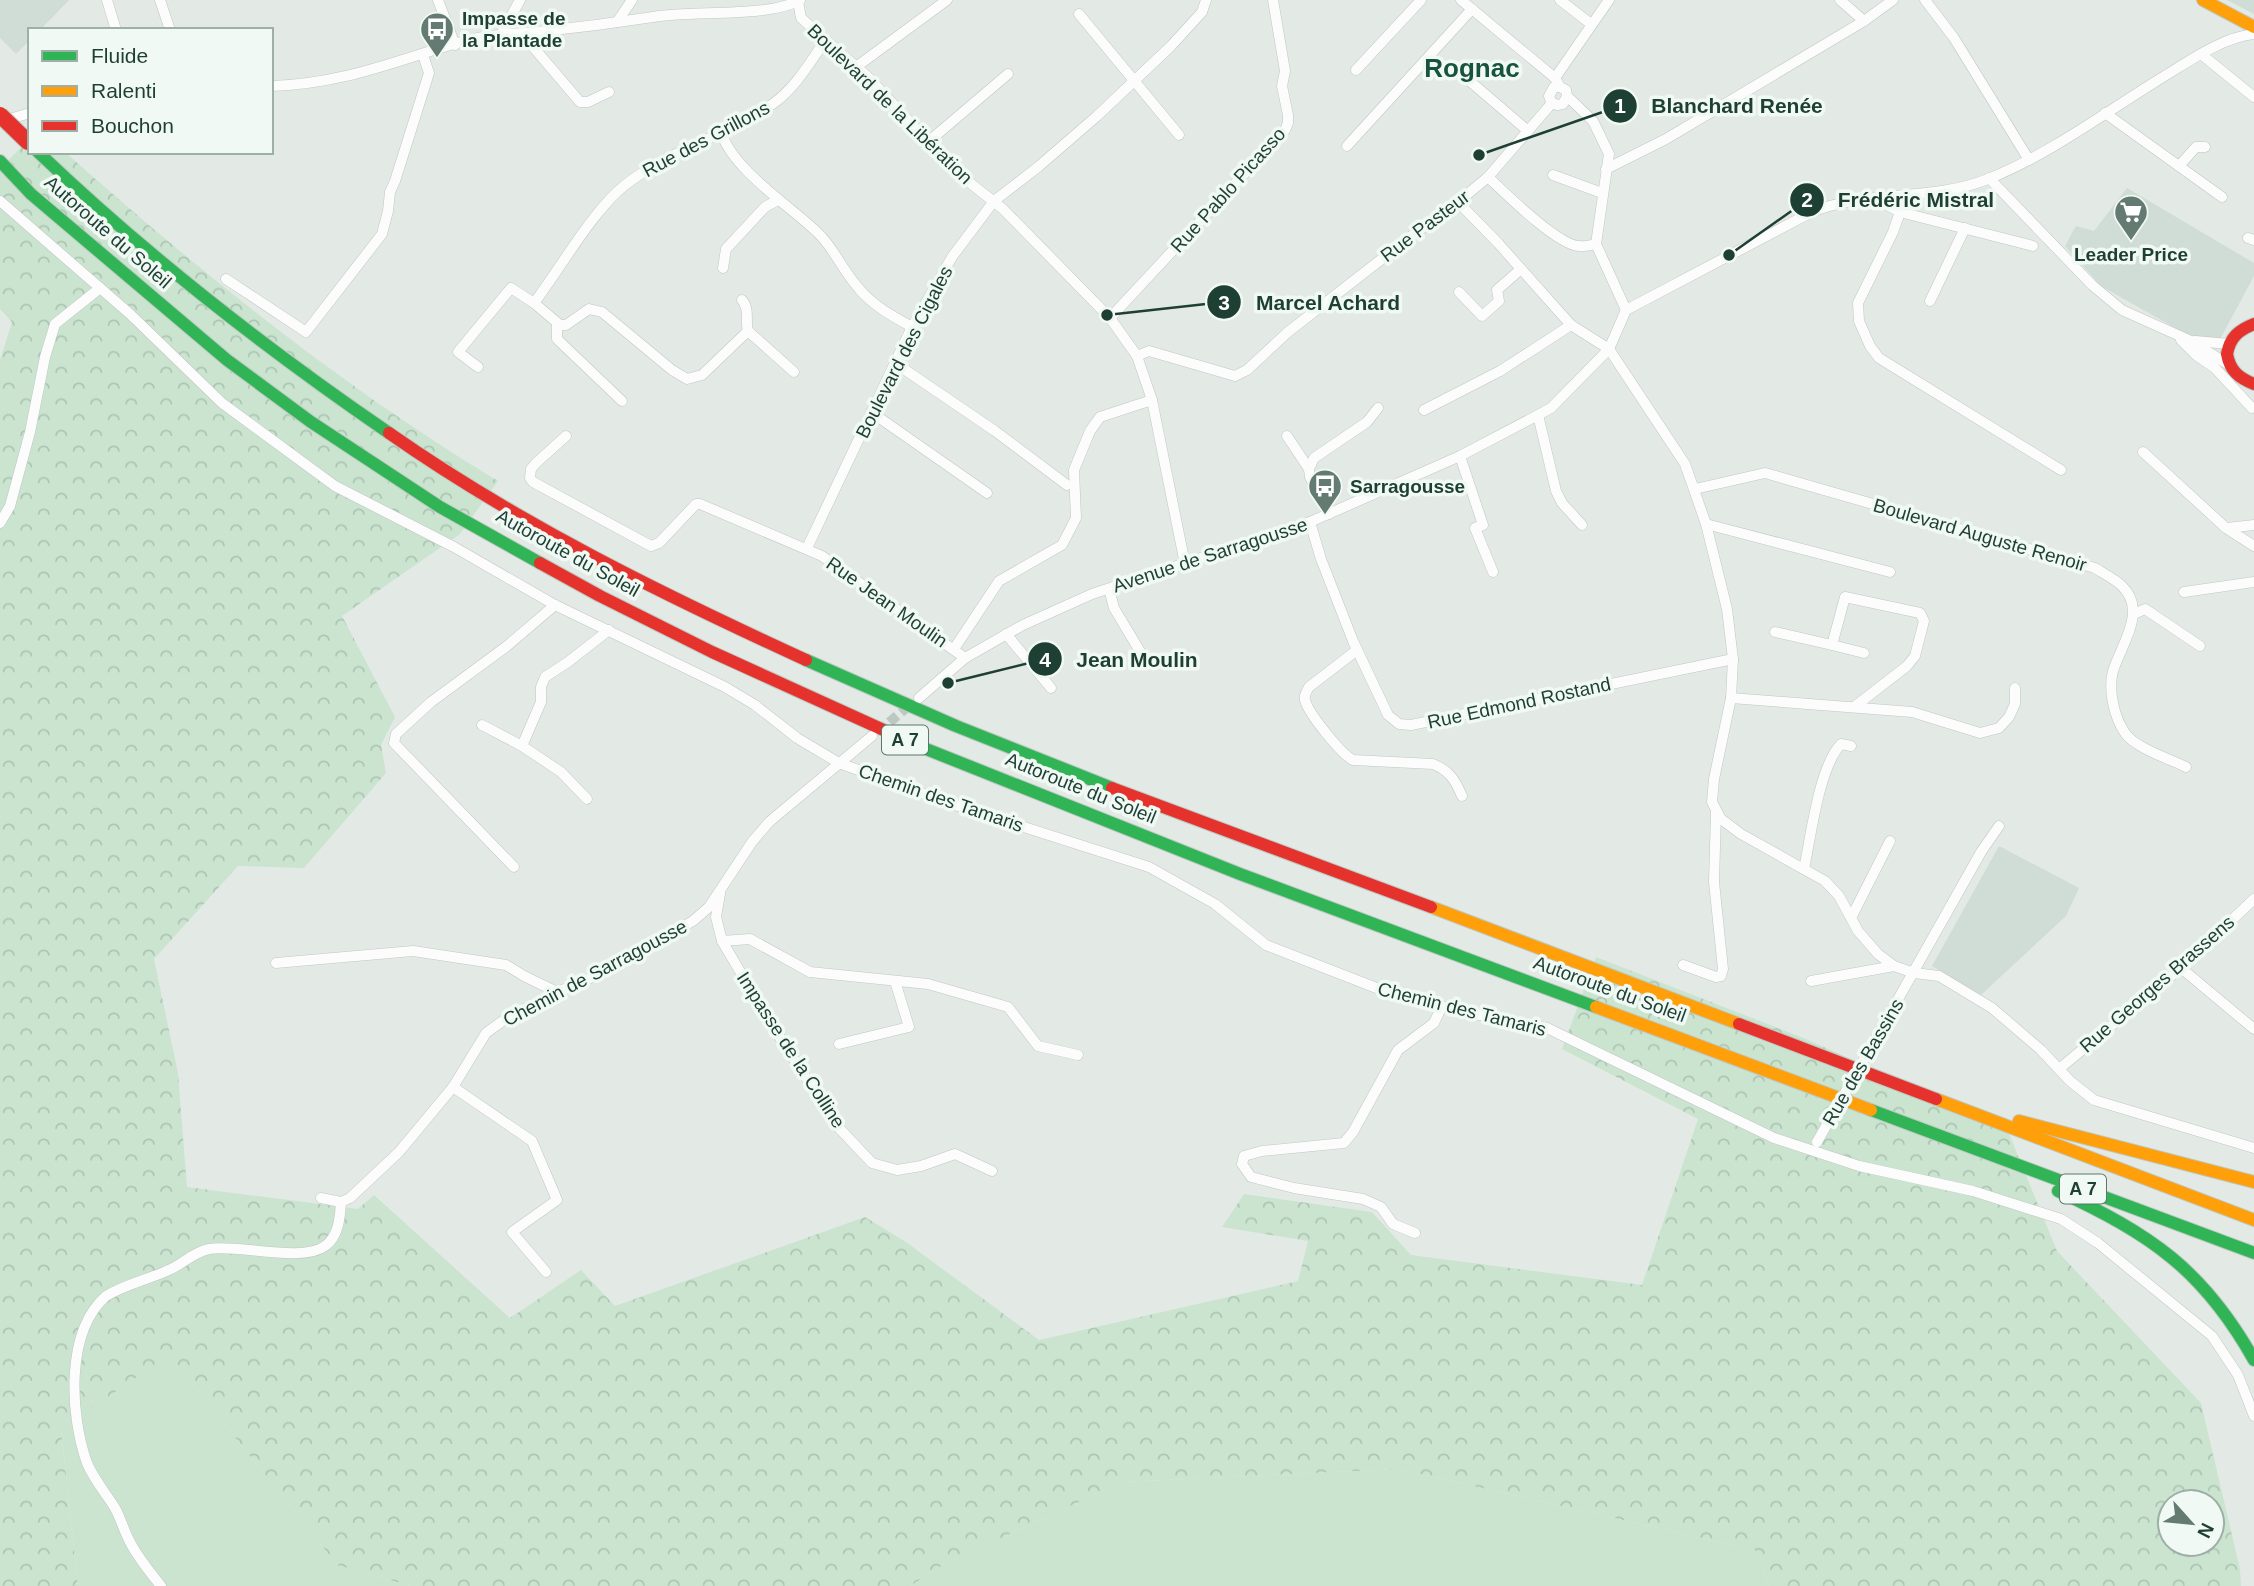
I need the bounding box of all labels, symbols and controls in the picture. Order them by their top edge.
place label: Impasse de la Plantade [462,8,566,51]
bus stop icon: Impasse de la Plantade [418,10,456,59]
street label: Boulevard de la Libération [803,20,977,188]
legend [28,28,273,154]
text: Fluide [91,44,148,67]
district label: Rognac [1424,53,1520,83]
text: Ralenti [91,79,156,102]
callout: Blanchard Renée [1602,85,1837,127]
text: 1 [1614,94,1626,117]
text: Blanchard Renée [1651,94,1823,117]
street label: Rue des Grillons [639,97,773,181]
text: Bouchon [91,114,174,137]
street label: Rue Pablo Picasso [1166,123,1290,257]
street label: Autoroute du Soleil [41,171,175,293]
callout: Frédéric Mistral [1789,179,2009,221]
street label: Rue Pasteur [1377,185,1474,266]
text: 2 [1801,188,1813,211]
text: Frédéric Mistral [1838,188,1994,211]
supermarket icon: Leader Price [2112,193,2150,242]
place label: Leader Price [2074,244,2188,265]
street label: Boulevard des Cigales [851,263,957,441]
callout: Marcel Achard [1206,281,1414,323]
text: 3 [1218,291,1230,314]
text: Marcel Achard [1256,291,1400,314]
bus stop icon: Sarragousse [1306,467,1344,516]
place label: Sarragousse [1350,476,1465,497]
street label: Boulevard Auguste Renoir [1871,494,2090,576]
street label: Autoroute du Soleil [493,505,643,601]
street label: Avenue de Sarragousse [1110,514,1310,596]
street label: Rue Jean Moulin [823,553,951,651]
callout: Jean Moulin [1028,638,1212,680]
text: 4 [1039,648,1051,671]
text: Jean Moulin [1076,648,1198,671]
street label: Rue Edmond Rostand [1425,673,1613,733]
road number: A 7 [882,726,928,754]
street label: Autoroute du Soleil [1003,748,1159,828]
street label: Chemin des Tamaris [856,760,1026,836]
street label: Rue Georges Brassens [2076,911,2238,1057]
street label: Chemin de Sarragousse [500,916,690,1030]
street label: Autoroute du Soleil [1531,952,1689,1026]
street label: Impasse de la Colline [733,968,849,1132]
street label: Chemin des Tamaris [1376,978,1548,1040]
street label: Rue des Bassins [1818,995,1908,1129]
road number: A 7 [2060,1174,2106,1204]
north arrow [2156,1488,2226,1558]
text: N [2193,1520,2218,1541]

